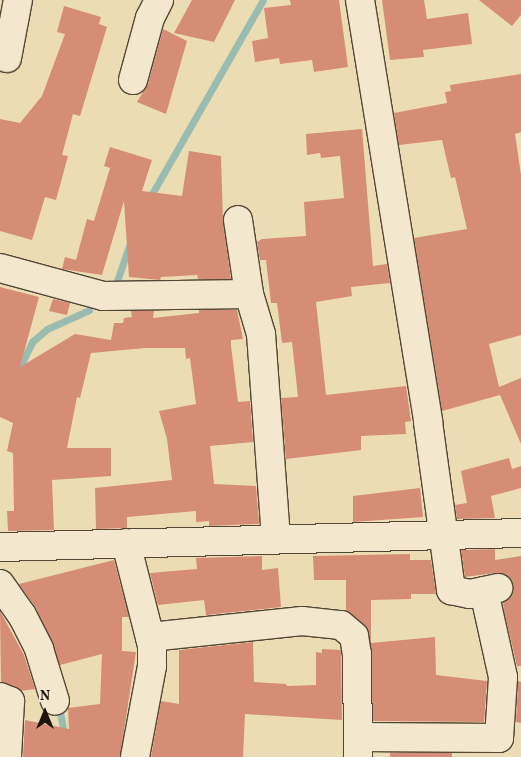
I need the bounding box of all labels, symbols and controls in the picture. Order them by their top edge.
north arrow [20,687,70,737]
text: N [40,687,50,706]

